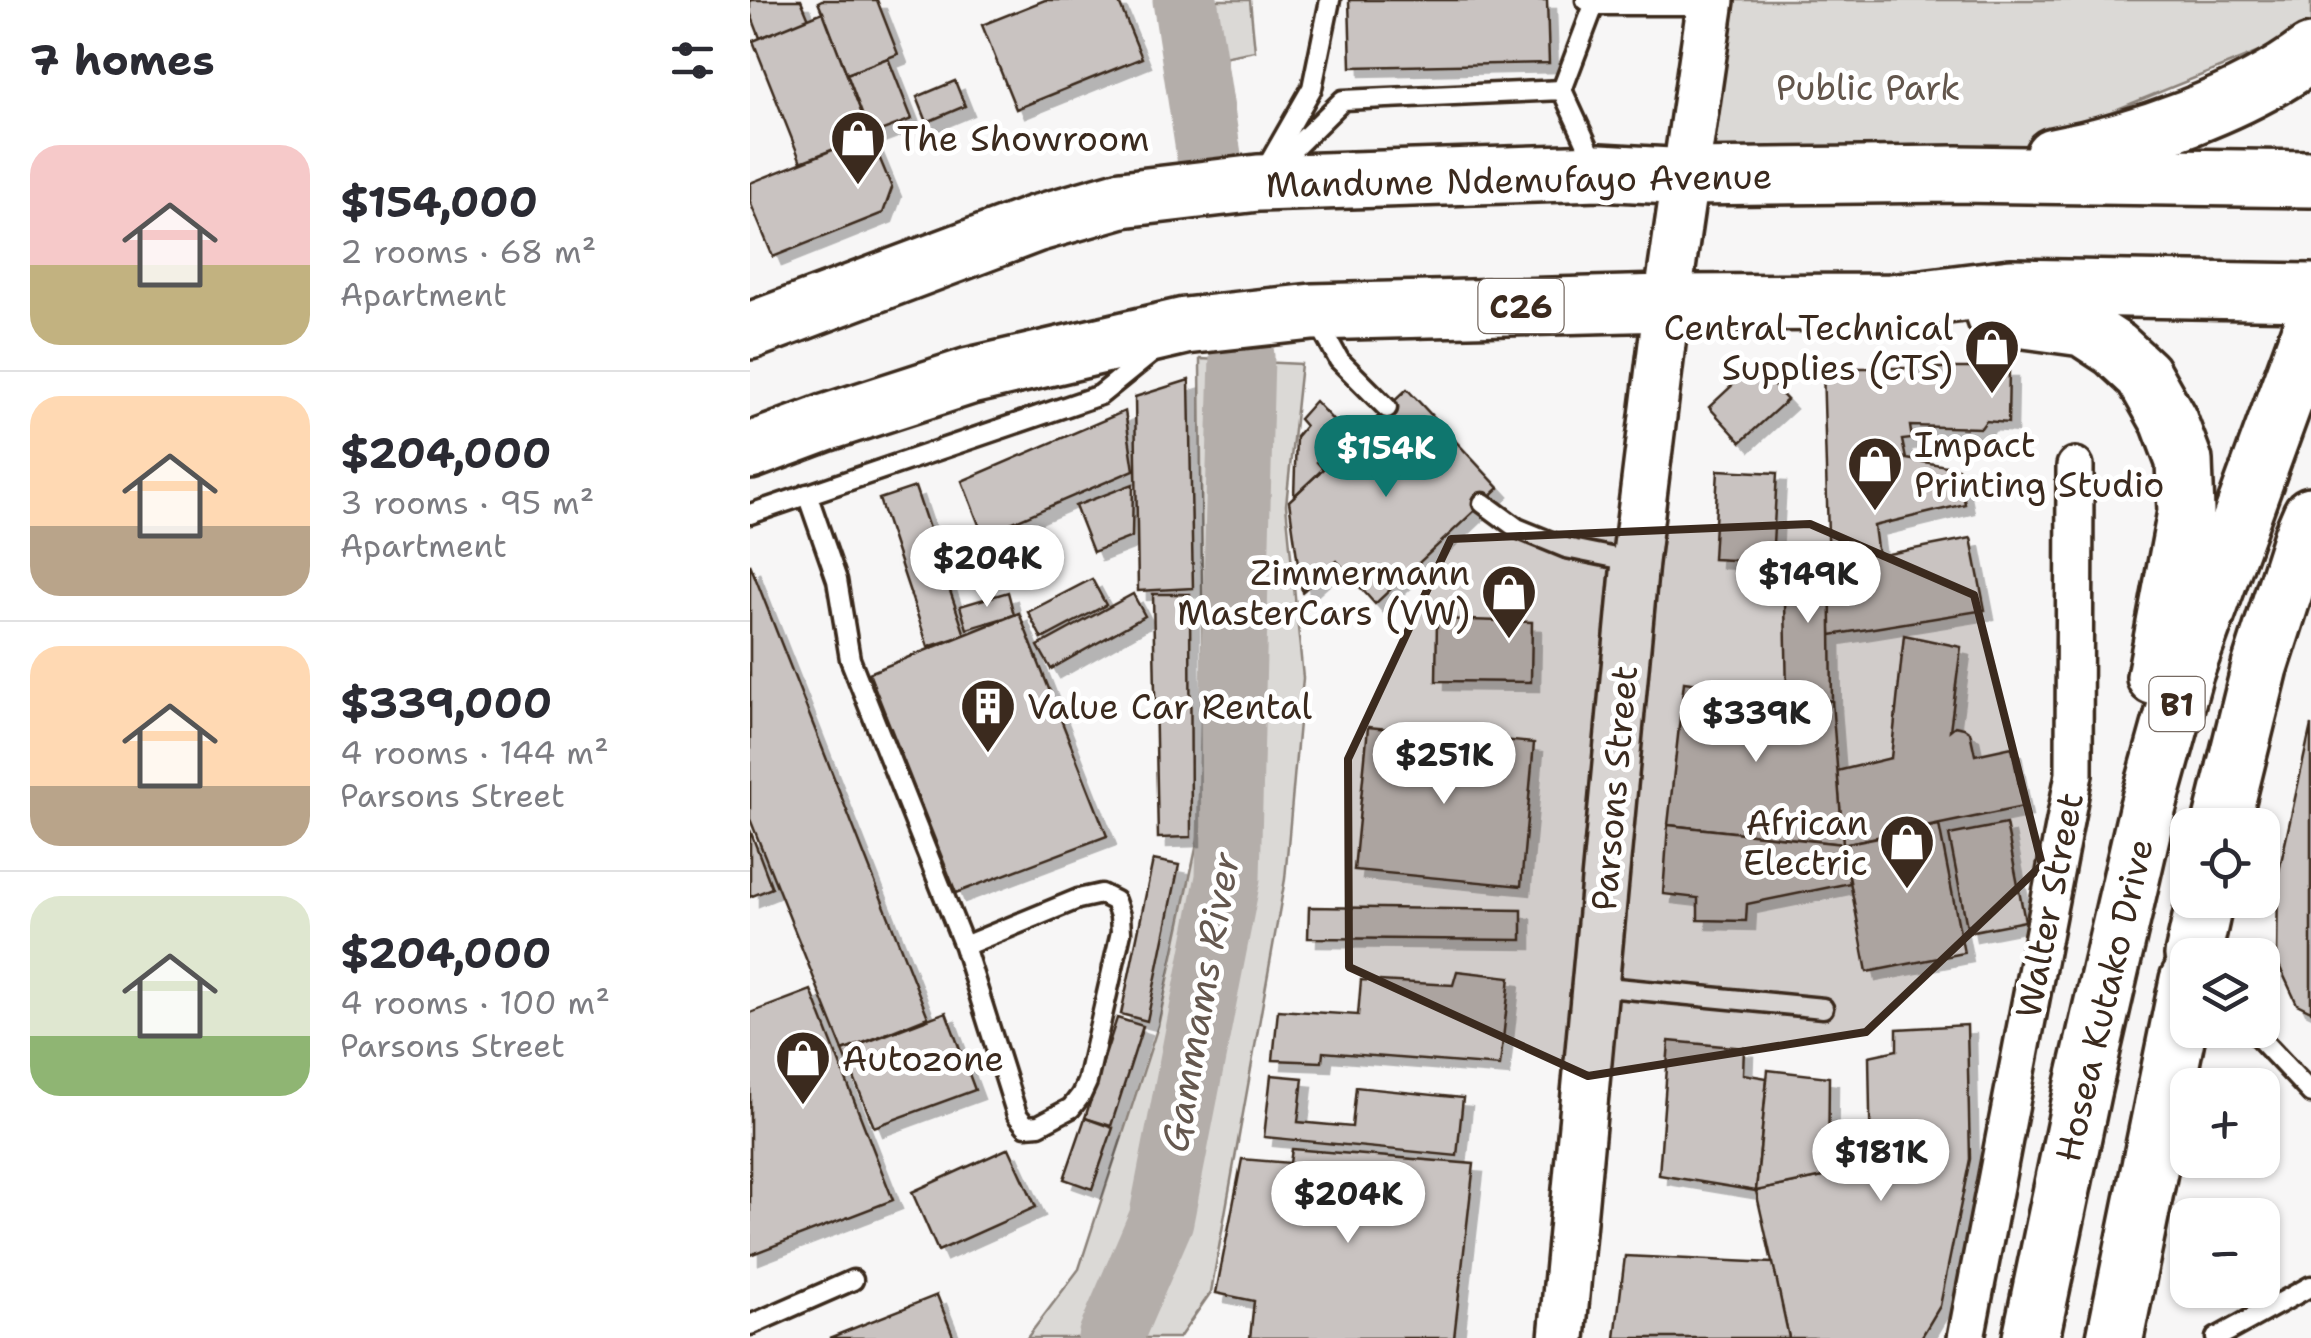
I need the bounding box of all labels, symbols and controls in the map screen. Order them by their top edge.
text: 7 homes [30,32,215,88]
icon: filters [665,33,720,88]
park label: Public Park [1776,64,1960,111]
shop icon: The Showroom [828,108,888,187]
place label: The Showroom [897,115,1149,162]
street label: Mandume Ndemufayo Avenue [1265,152,1773,208]
text: $154,000 [340,174,538,230]
icon: home [110,185,230,305]
text: 2 rooms · 68 m² [340,230,596,273]
text: Apartment [340,273,507,316]
road number: C26 [1478,279,1564,333]
place label: Central Technical Supplies (CTS) [1663,304,1953,391]
shop icon: Central Technical Supplies (CTS) [1962,317,2022,396]
pin: $154K [1316,415,1456,500]
place label: Impact Printing Studio [1914,421,2164,508]
text: $204,000 [340,425,551,481]
text: $154K [1336,426,1436,469]
shop icon: Impact Printing Studio [1845,434,1905,513]
icon: home [110,436,230,556]
text: 3 rooms · 95 m² [340,481,594,524]
text: Apartment [340,524,507,567]
pin: $204K [917,525,1057,610]
text: $204K [932,536,1042,579]
pin: $149K [1738,541,1878,626]
place label: Zimmermann MasterCars (VW) [1177,549,1470,636]
text: $149K [1758,552,1858,595]
shop icon: Zimmermann MasterCars (VW) [1479,562,1539,641]
street label: Parsons Street [1580,663,1648,913]
text: $339,000 [340,675,552,731]
building icon: Value Car Rental [958,676,1018,755]
road number: B1 [2150,677,2204,731]
pin: $339K [1686,680,1826,765]
place label: Value Car Rental [1027,683,1312,730]
icon: home [110,686,230,806]
text: $339K [1701,691,1811,734]
pin: $251K [1374,722,1514,807]
text: 4 rooms · 144 m² [340,731,609,774]
text: $251K [1395,733,1493,776]
text: Parsons Street [340,774,565,817]
street label: Walter Street [2004,788,2094,1022]
place label: African Electric [1743,799,1868,886]
map controls [2170,808,2280,1308]
button: locate [2170,808,2280,918]
shop icon: African Electric [1877,812,1937,891]
street label: Hosea Kutako Drive [2044,834,2164,1166]
water label: Gammams River [1149,847,1252,1156]
text: $204,000 [340,925,551,981]
icon: home [110,936,230,1056]
button: layers [2170,938,2280,1048]
text: 4 rooms · 100 m² [340,981,610,1024]
text: Parsons Street [340,1024,565,1067]
shop icon: Autozone [773,1028,833,1107]
place label: Autozone [842,1035,1004,1082]
button: + [2170,1068,2280,1178]
pin: $181K [1811,1119,1951,1204]
text: $181K [1834,1130,1928,1173]
pin: $204K [1278,1161,1418,1246]
text: $204K [1293,1172,1403,1215]
button: − [2170,1198,2280,1308]

